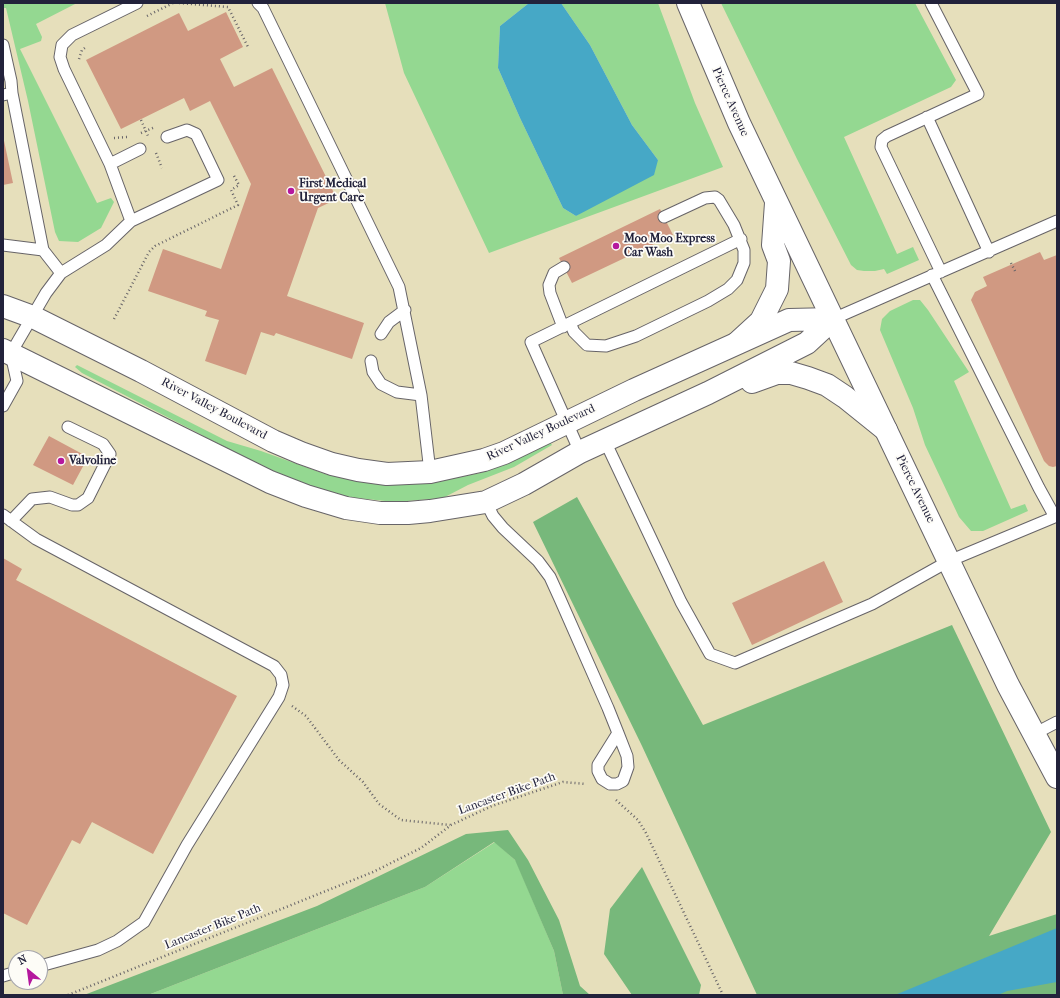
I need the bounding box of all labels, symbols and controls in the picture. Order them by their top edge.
street label: Pierce Avenue [708,65,752,139]
place label: First Medical Urgent Care [299,177,366,205]
marker: First Medical Urgent Care [286,186,296,196]
place label: Moo Moo Express Car Wash [624,232,715,260]
marker: Moo Moo Express Car Wash [611,241,621,251]
street label: River Valley Boulevard [159,375,269,443]
street label: River Valley Boulevard [485,402,597,464]
street label: Pierce Avenue [892,452,938,526]
place label: Valvoline [69,454,116,468]
marker: Valvoline [56,456,66,466]
street label: Lancaster Bike Path [456,770,558,818]
street label: Lancaster Bike Path [163,901,263,953]
north arrow [8,950,48,990]
text: N [16,952,29,968]

